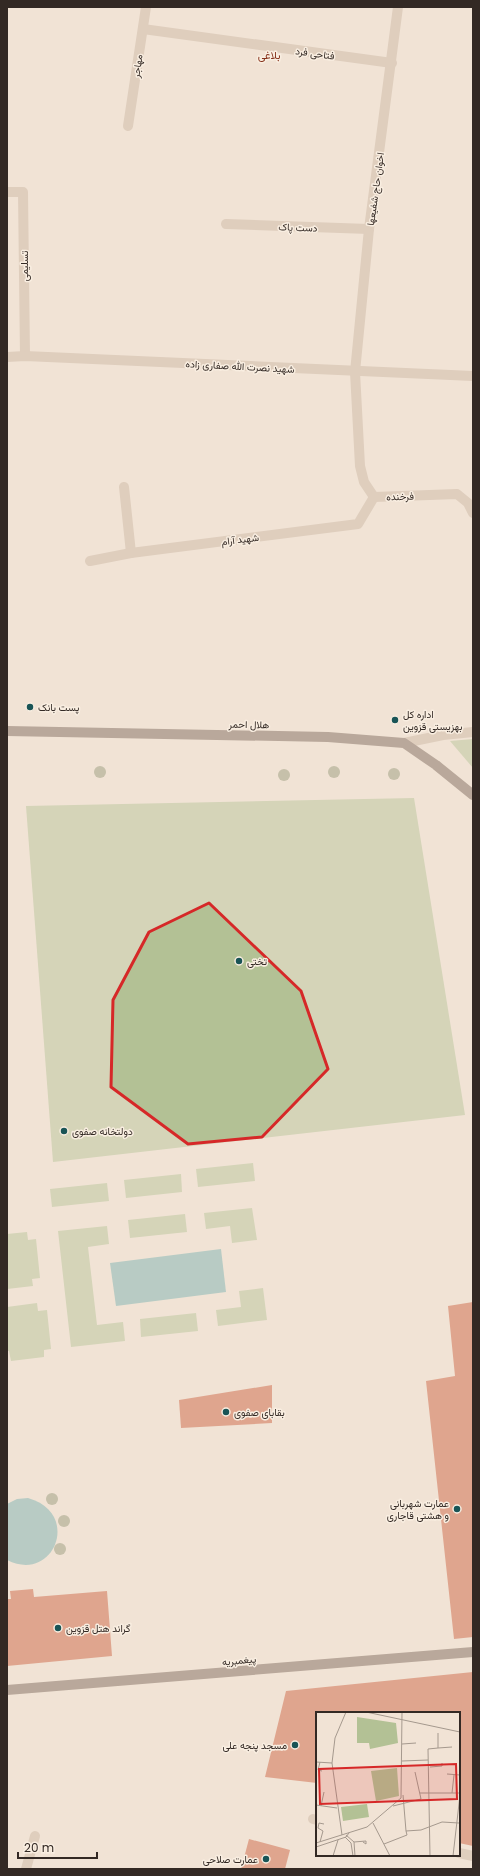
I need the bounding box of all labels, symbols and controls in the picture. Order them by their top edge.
street label: فتاحی فرد [294,43,336,64]
district label: بلاغی [258,47,280,63]
street label: مهاجر [128,53,147,80]
street label: اخوان حاج شفیعها [363,152,388,227]
street label: دست پاک [278,219,318,236]
street label: تسلیمی [17,251,32,281]
street label: شهید نصرت الله صفاری زاده [185,356,295,377]
street label: فرخنده [386,489,415,504]
street label: شهید آرام [220,530,260,549]
place label: پست بانک [38,700,79,715]
marker: پست بانک [25,702,35,712]
place label: اداره کل بهزیستی قزوین [403,707,463,734]
marker: اداره کل بهزیستی قزوین [390,715,400,725]
street label: هلال احمر [228,717,269,732]
place label: تختی [247,954,267,969]
marker: تختی [234,956,244,966]
place label: دولتخانه صفوی [72,1124,133,1139]
marker: دولتخانه صفوی [59,1126,69,1136]
place label: بقابای صفوی [234,1405,285,1420]
marker: بقابای صفوی [221,1407,231,1417]
place label: عمارت شهربانی و هشتی قاجاری [387,1496,449,1523]
marker: عمارت شهربانی و هشتی قاجاری [452,1504,462,1514]
place label: گراند هتل قزوین [66,1621,131,1636]
marker: گراند هتل قزوین [53,1623,63,1633]
street label: پیغمبریه [221,1652,257,1669]
inset map [316,1712,460,1856]
place label: مسجد پنجه علی [222,1738,287,1753]
marker: مسجد پنجه علی [290,1740,300,1750]
scale bar [18,1834,97,1860]
text: 20 m [24,1839,54,1856]
place label: عمارت صلاحی [203,1852,258,1867]
marker: عمارت صلاحی [261,1854,271,1864]

